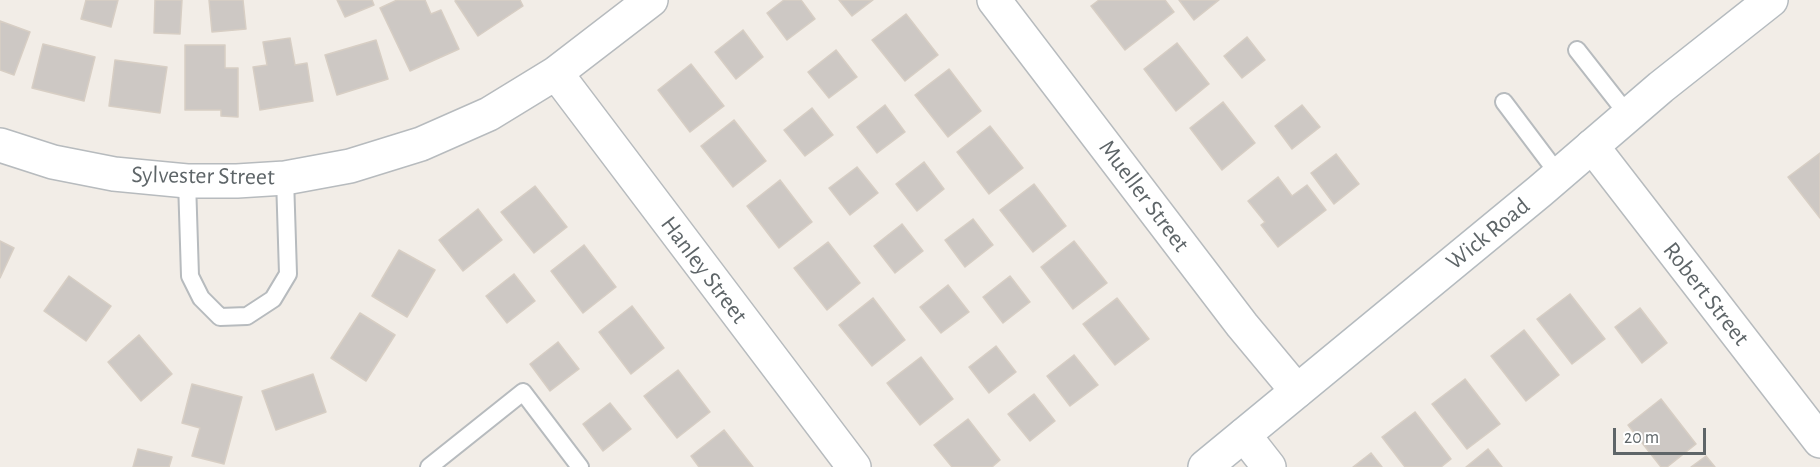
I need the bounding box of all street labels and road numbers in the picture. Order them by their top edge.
street label: Mueller Street [1093,134,1195,258]
street label: Sylvester Street [131,160,275,192]
street label: Wick Road [1440,192,1536,276]
street label: Hanley Street [654,211,754,329]
street label: Robert Street [1657,236,1755,352]

